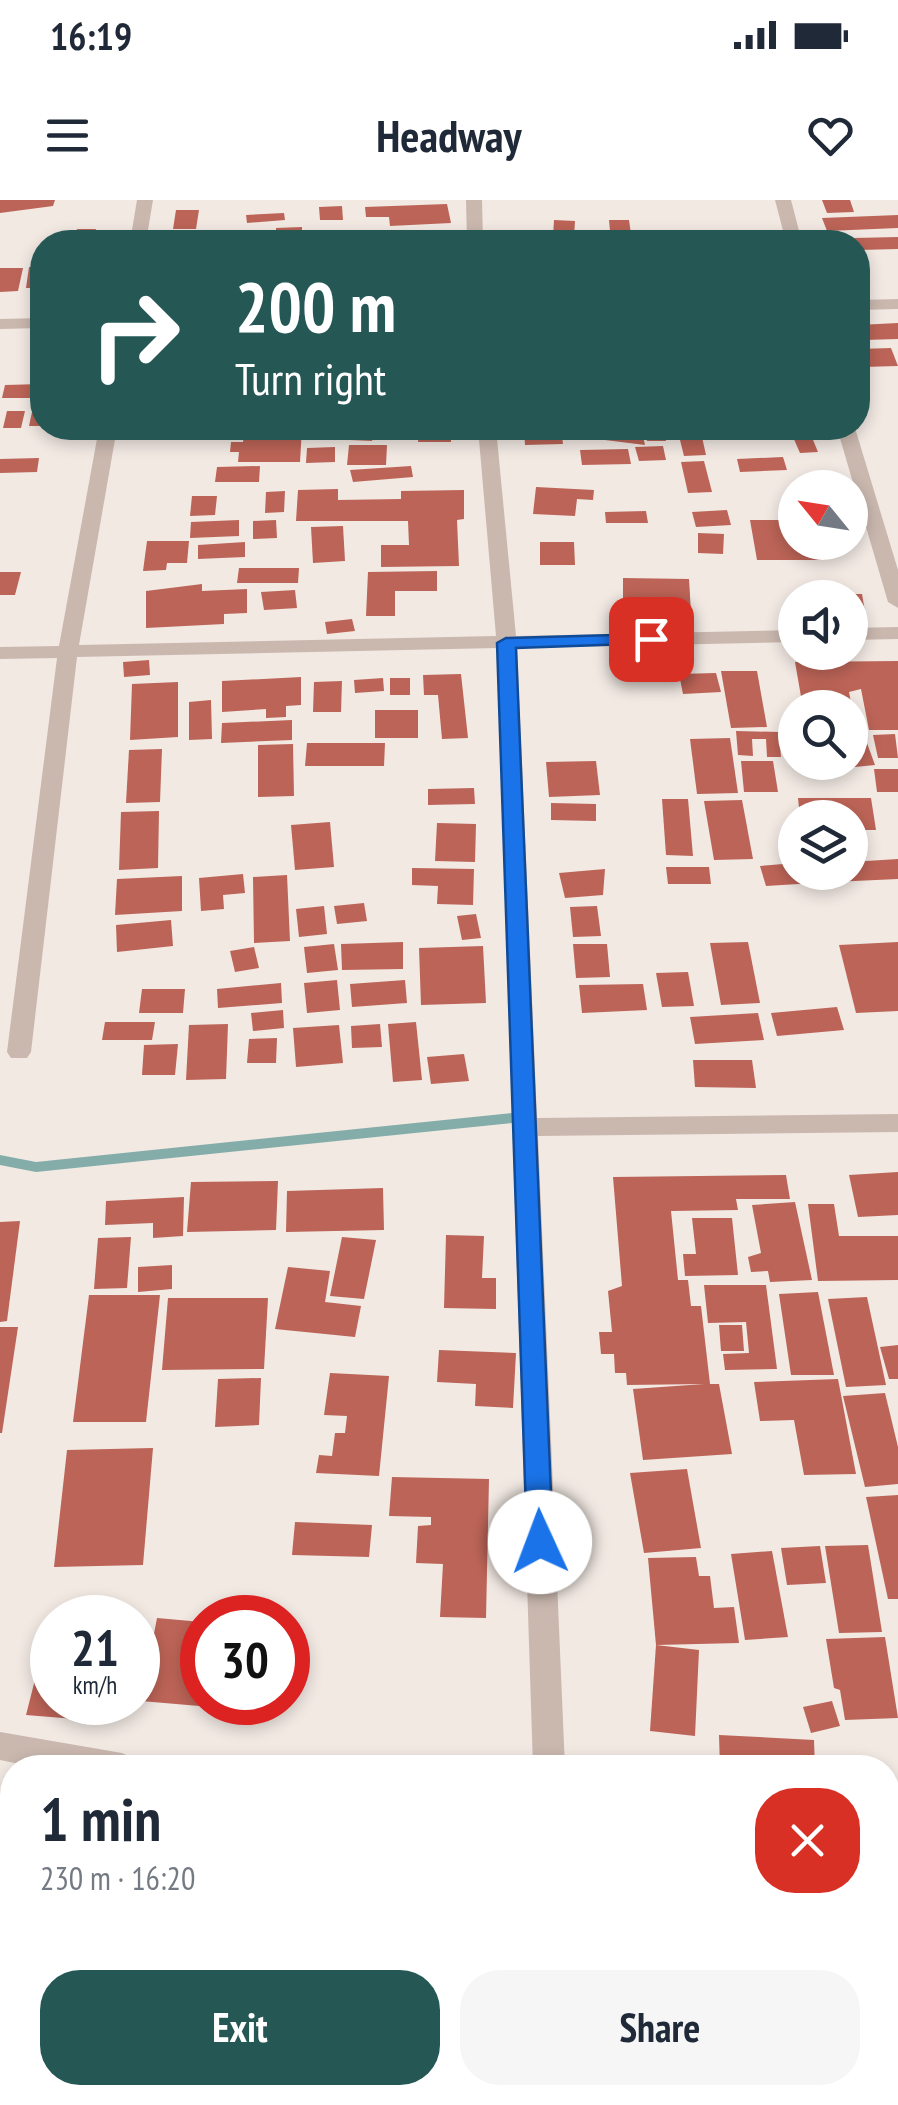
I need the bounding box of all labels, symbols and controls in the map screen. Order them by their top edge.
text: 16:19 [50,11,132,60]
text: Headway [376,106,522,164]
icon: menu [40,108,95,163]
icon: heart [803,108,858,163]
text: 200 m [235,261,396,351]
icon: right [70,270,200,400]
text: Turn right [235,349,386,407]
north arrow [778,470,868,560]
map controls [778,470,868,890]
button: sound [778,580,868,670]
pin [609,597,694,682]
icon: arrive [624,612,679,667]
button: search [778,690,868,780]
button: layers [778,800,868,890]
position arrow [488,1490,592,1594]
speed limit sign: 30 [180,1595,310,1725]
text: 21 [71,1615,119,1680]
text: km/h [73,1669,117,1701]
text: 1 min [40,1780,161,1858]
button: close [755,1788,860,1893]
text: 230 m · 16:20 [40,1857,195,1899]
button: Exit [40,1970,440,2085]
button: Share [460,1970,860,2085]

